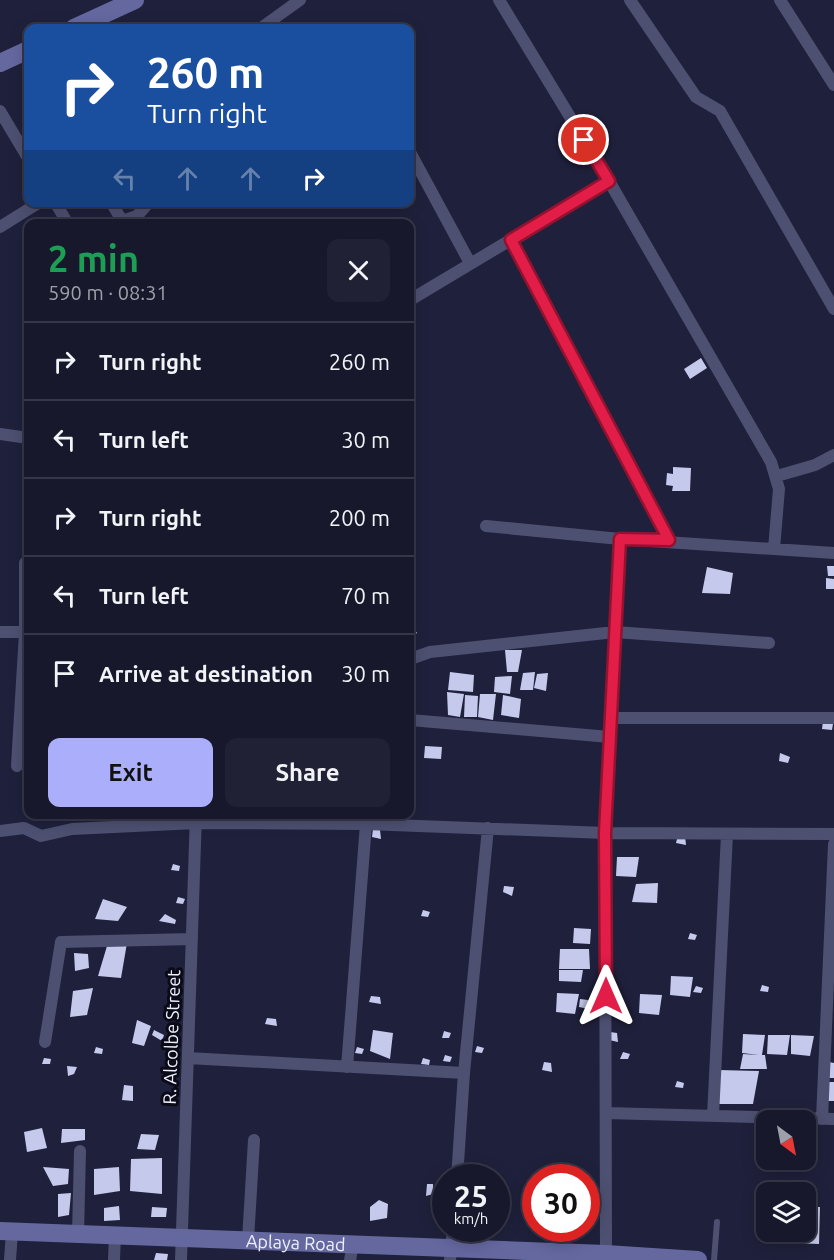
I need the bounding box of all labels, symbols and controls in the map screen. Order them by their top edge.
icon: right [48,48,126,126]
text: 260 m [147,49,264,96]
text: Turn right [147,98,267,128]
pin [558,114,609,165]
icon: arrive [567,123,600,156]
icon: left [108,162,141,195]
icon: ahead [171,162,204,195]
icon: ahead [234,162,267,195]
icon: right [297,162,330,195]
text: 2 min [48,238,139,279]
button: close [327,239,390,302]
text: 590 m · 08:31 [48,281,168,304]
icon: right [48,345,81,378]
text: Turn right [99,349,201,374]
text: 260 m [329,349,390,374]
icon: left [48,423,81,456]
text: Turn left [99,427,189,452]
text: 30 m [341,427,390,452]
icon: right [48,501,81,534]
text: Turn right [99,505,201,530]
text: 200 m [329,505,390,530]
icon: left [48,579,81,612]
text: Turn left [99,583,189,608]
text: 70 m [341,583,390,608]
icon: arrive [48,657,81,690]
text: Arrive at destination [99,661,313,686]
text: 30 m [341,661,390,686]
button: Exit [48,738,213,807]
button: Share [225,738,390,807]
position arrow [574,964,638,1028]
street label: R. Alcolbe Street [159,969,183,1105]
north arrow [756,1110,816,1170]
map controls [756,1110,816,1242]
speed limit sign: 30 [522,1164,600,1242]
text: 25 [454,1179,488,1213]
button: layers [756,1182,816,1242]
text: km/h [454,1210,488,1227]
street label: Aplaya Road [246,1230,346,1254]

